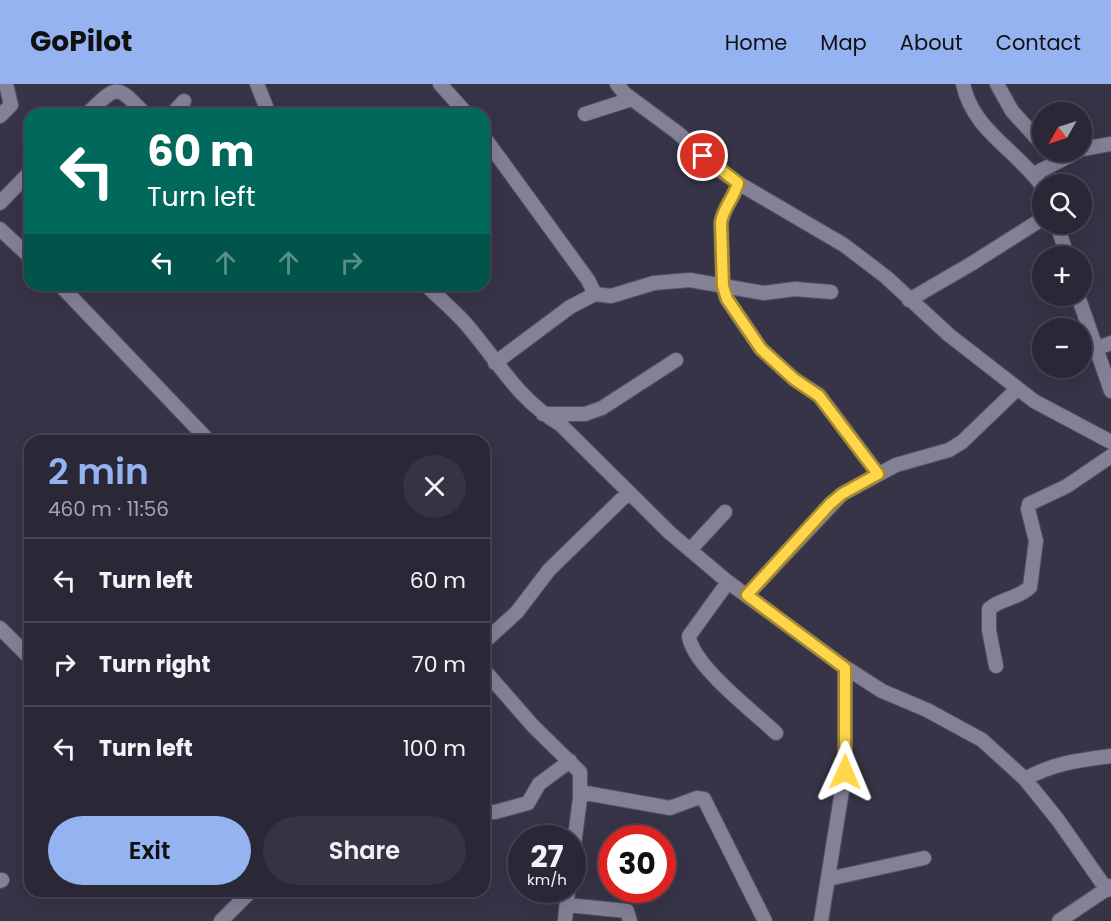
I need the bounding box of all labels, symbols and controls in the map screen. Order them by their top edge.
text: GoPilot [30,22,132,61]
text: Home [725,28,787,57]
text: Map [820,28,867,57]
text: About [900,28,963,57]
text: Contact [996,28,1081,57]
north arrow [1032,102,1092,162]
map controls [1032,102,1092,378]
text: 60 m [147,122,255,181]
pin [677,130,728,181]
icon: left [48,132,126,210]
icon: arrive [686,139,719,172]
button: search [1032,174,1092,234]
text: Turn left [147,178,256,215]
icon: left [146,246,179,279]
icon: ahead [209,246,242,279]
icon: ahead [272,246,305,279]
icon: right [335,246,368,279]
button: + [1032,246,1092,306]
button: − [1032,318,1092,378]
text: 2 min [48,446,149,497]
button: close [403,455,466,518]
text: 460 m · 11:56 [48,495,169,523]
icon: left [48,564,81,597]
text: Turn left [99,565,193,596]
text: 60 m [410,565,466,596]
icon: right [48,648,81,681]
text: Turn right [99,649,210,680]
text: 70 m [412,649,466,680]
icon: left [48,732,81,765]
text: Turn left [99,733,193,764]
text: 100 m [403,733,466,764]
position arrow [813,740,877,804]
button: Exit [48,816,251,885]
button: Share [263,816,466,885]
speed limit sign: 30 [598,825,676,903]
text: 27 [530,835,564,878]
text: km/h [527,869,567,890]

